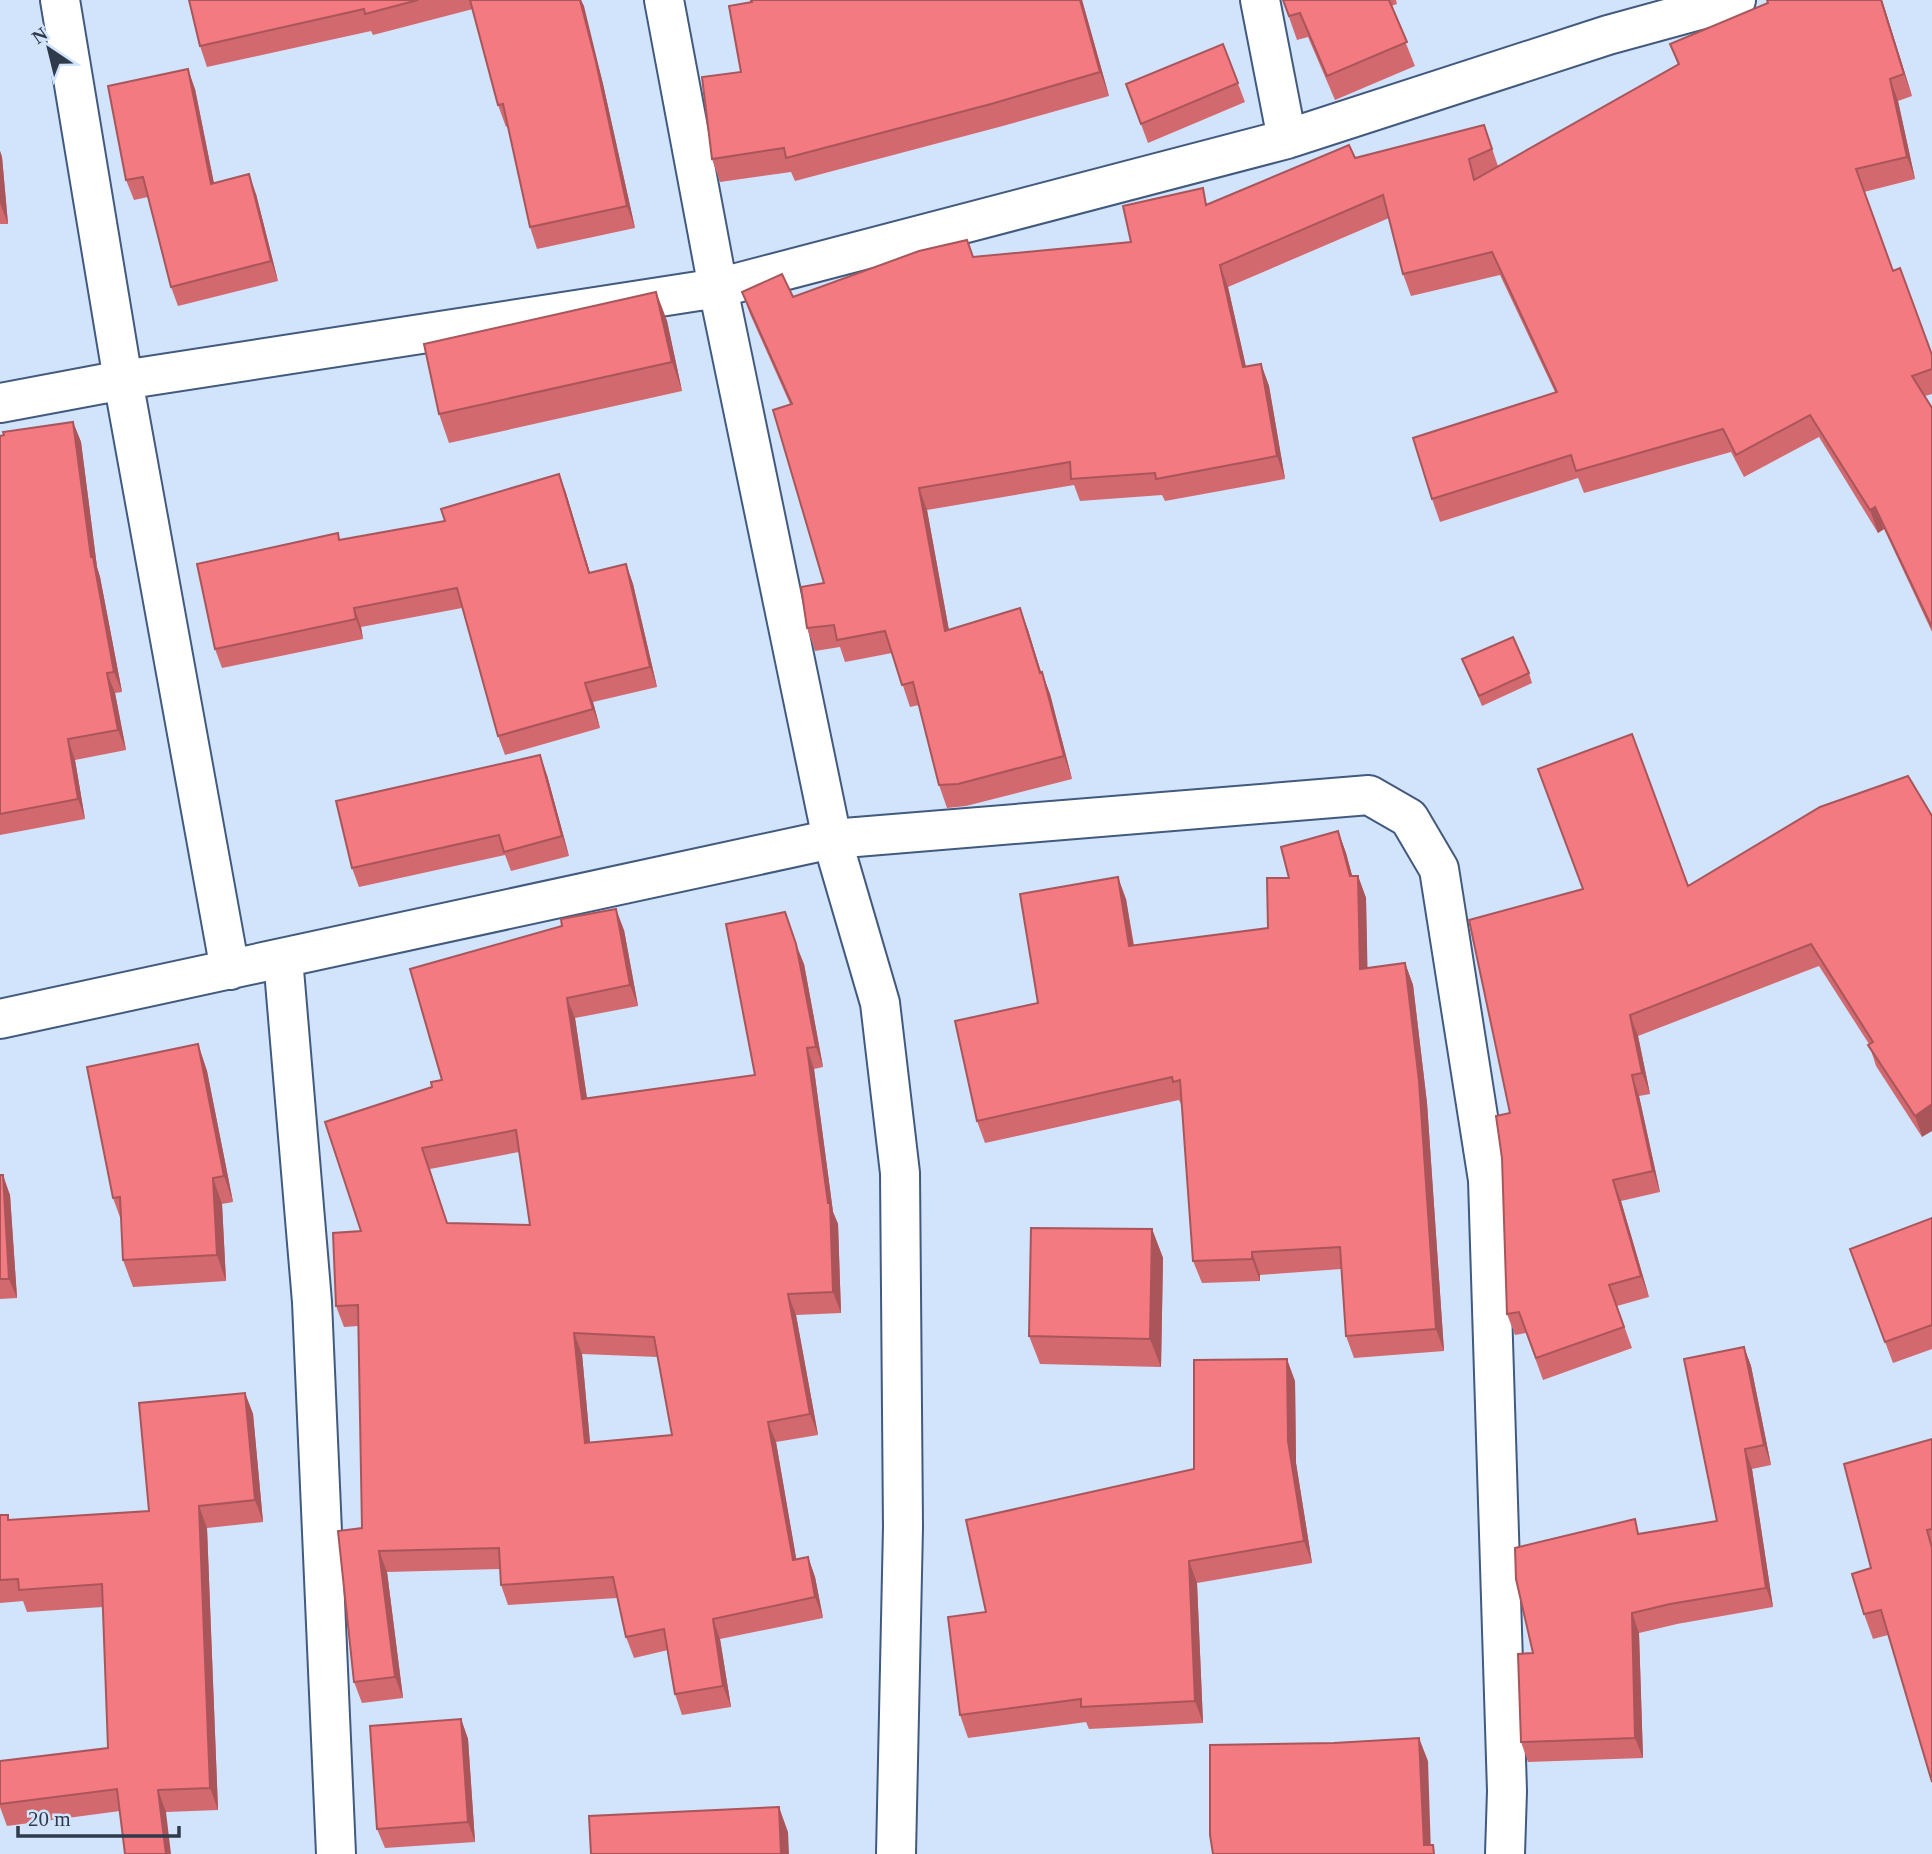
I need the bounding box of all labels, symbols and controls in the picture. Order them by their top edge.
north arrow [14,14,84,84]
text: N [28,23,51,48]
scale bar [18,1794,178,1838]
text: 20 m [28,1807,71,1831]

